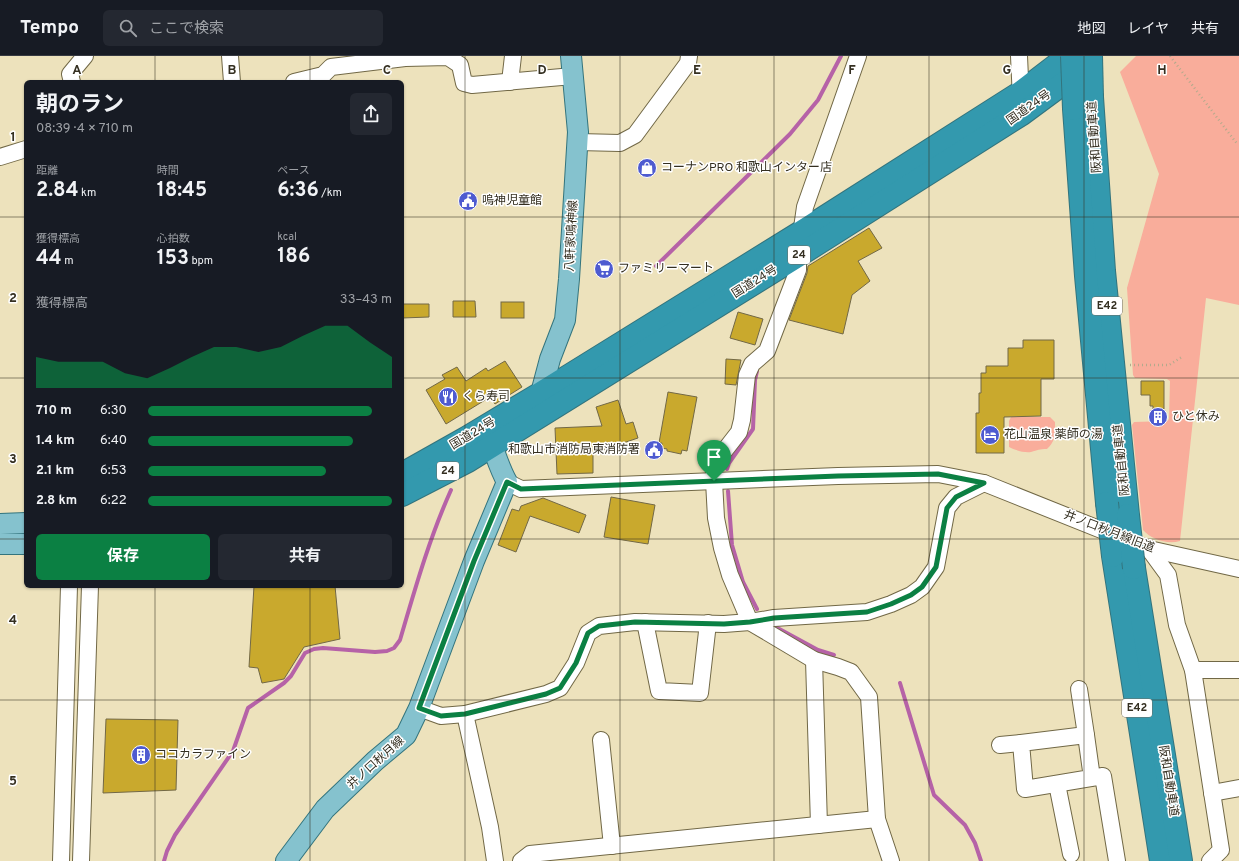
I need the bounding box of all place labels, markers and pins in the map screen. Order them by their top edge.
shop icon: コーナンPRO 和歌山インター店 [636,157,658,179]
place label: コーナンPRO 和歌山インター店 [661,160,832,176]
public building icon: 嗚神児童館 [457,190,479,212]
place label: 嗚神児童館 [482,193,542,209]
supermarket icon: ファミリーマート [593,258,615,280]
place label: ファミリーマート [618,261,714,277]
restaurant icon: くら寿司 [437,386,459,408]
place label: くら寿司 [462,389,510,405]
building icon: ひと休み [1147,406,1169,428]
place label: ひと休み [1172,409,1220,425]
hotel icon: 花山温泉 薬師の湯 [979,424,1001,446]
place label: 花山温泉 薬師の湯 [1004,427,1103,443]
public building icon: 和歌山市消防局東消防署 [643,439,665,461]
pin [697,440,731,481]
place label: 和歌山市消防局東消防署 [508,442,640,458]
building icon: ココカラファイン [130,744,152,766]
place label: ココカラファイン [155,747,251,763]

